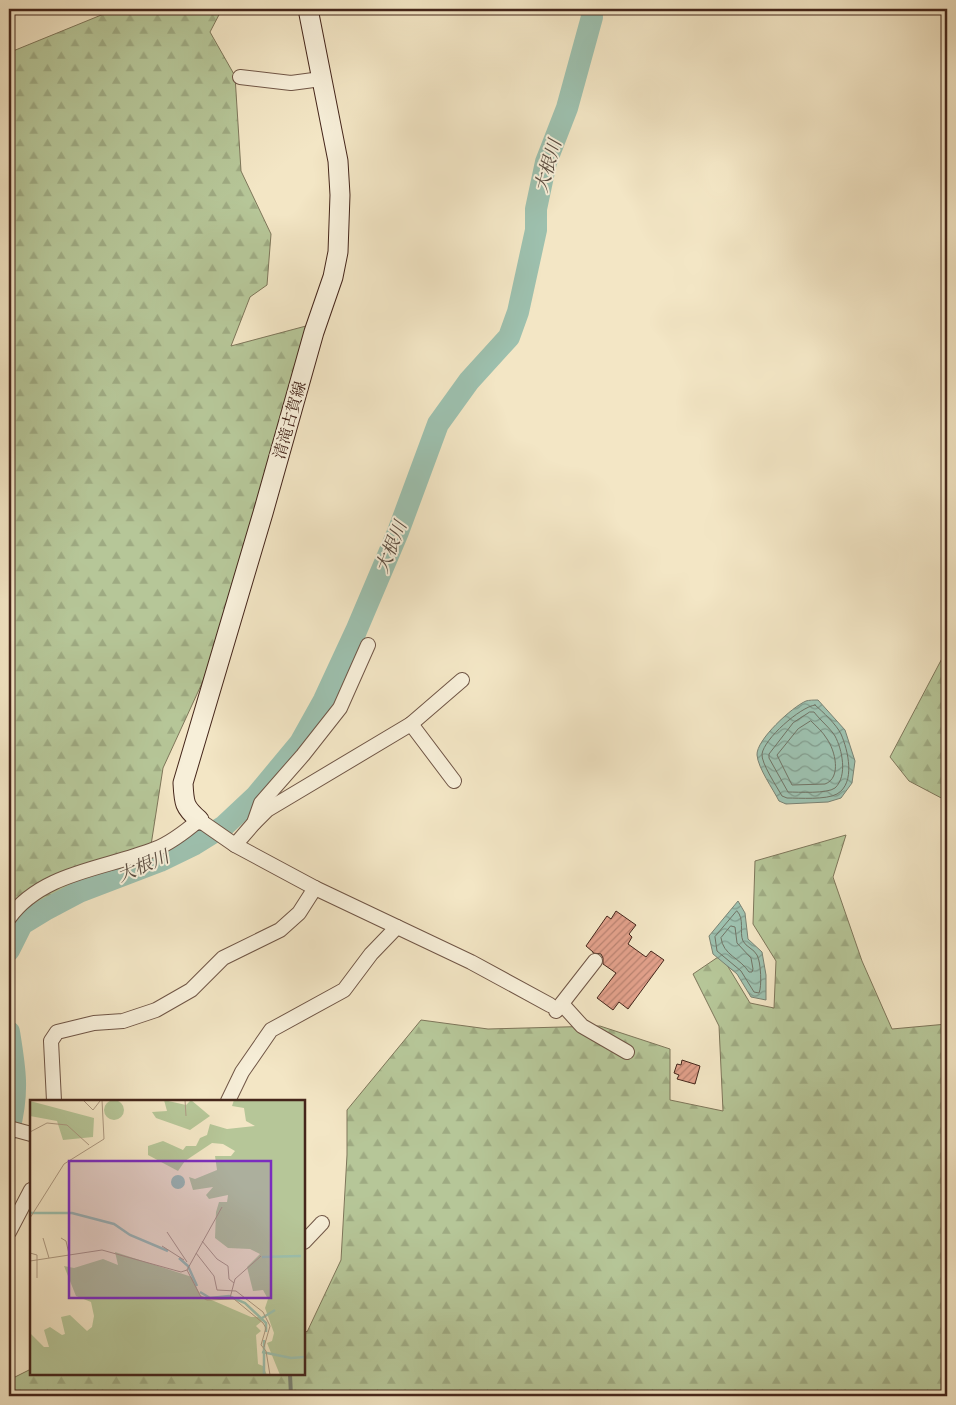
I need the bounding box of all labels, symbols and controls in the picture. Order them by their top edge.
water label: 大根川 [530,135,568,195]
street label: 清滝古賀線 [269,379,311,461]
water label: 大根川 [371,516,413,577]
water label: 大根川 [114,845,174,888]
inset map [30,1100,305,1375]

